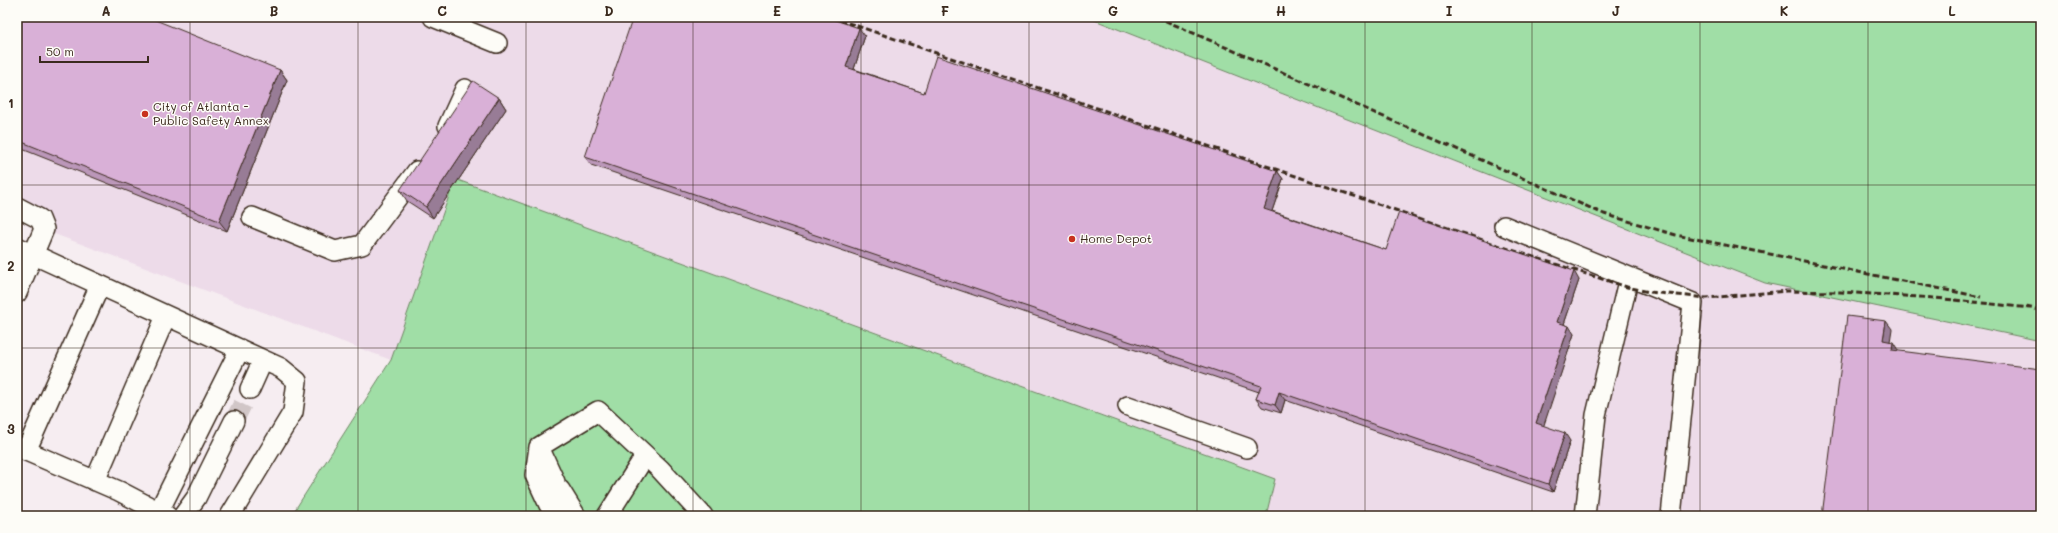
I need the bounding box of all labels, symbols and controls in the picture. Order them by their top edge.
text: A [101,2,111,19]
text: B [270,2,279,19]
text: C [437,2,447,19]
text: D [604,2,614,19]
text: E [773,2,781,19]
text: F [941,2,949,19]
text: G [1108,2,1118,19]
text: H [1276,2,1286,19]
text: I [1446,2,1453,19]
text: J [1612,2,1620,19]
text: K [1780,2,1789,19]
text: L [1948,2,1956,19]
scale bar [40,38,148,64]
text: 50 m [46,43,74,59]
text: 1 [8,94,14,111]
place label: City of Atlanta - Public Safety Annex [153,98,269,128]
marker: City of Atlanta - Public Safety Annex [140,109,150,119]
place label: Home Depot [1080,230,1152,246]
marker: Home Depot [1067,234,1077,244]
text: 2 [7,257,15,274]
text: 3 [7,420,15,437]

